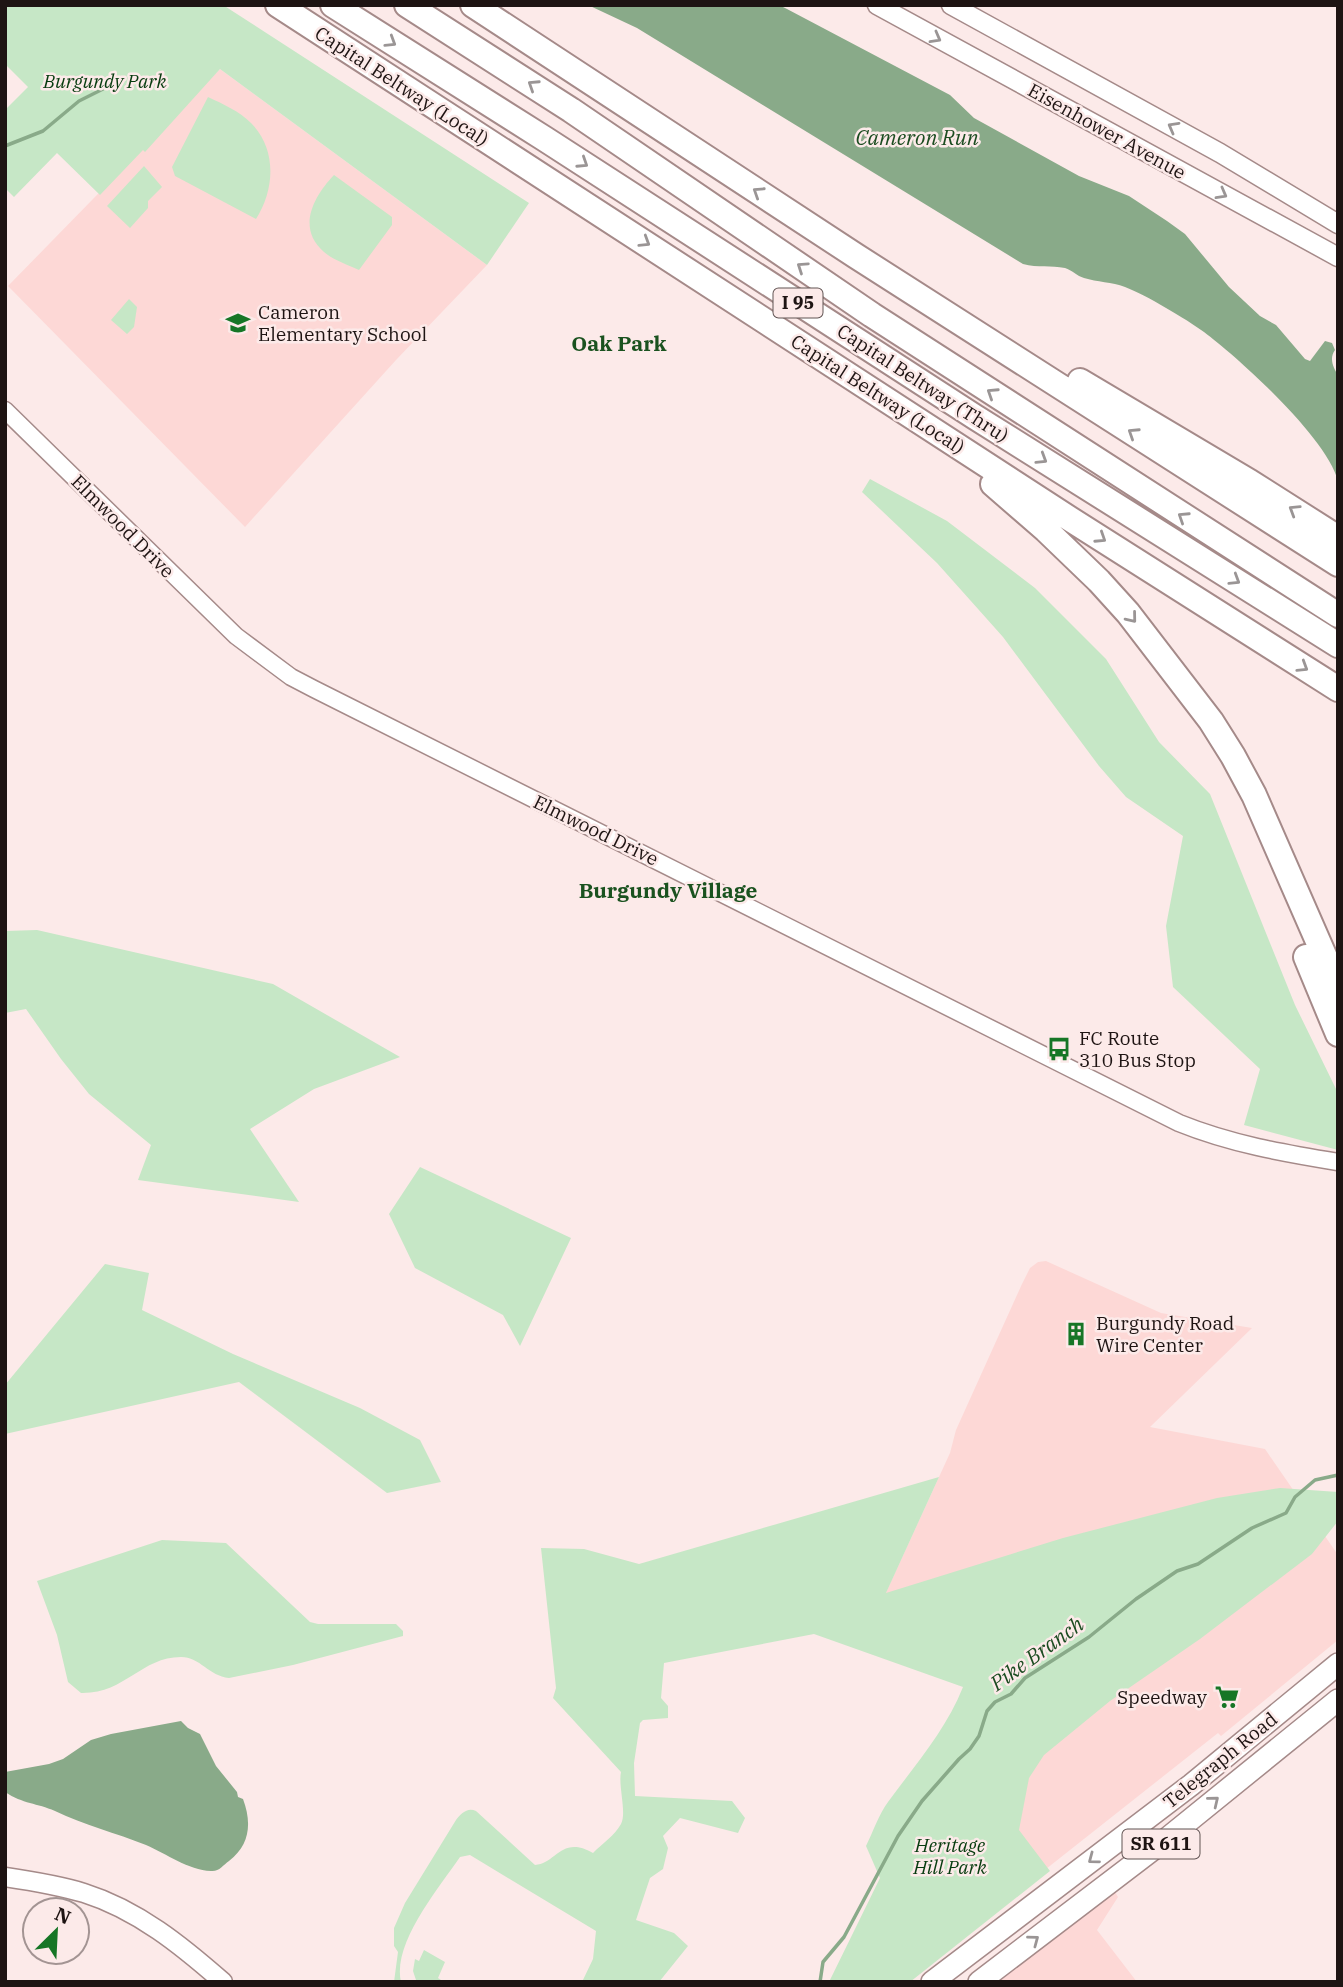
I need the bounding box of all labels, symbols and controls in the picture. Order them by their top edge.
street label: Capital Beltway (Local) [311,21,493,151]
one-way arrow [929,30,942,43]
one-way arrow [383,33,396,46]
park label: Burgundy Park [42,69,168,93]
street label: Eisenhower Avenue [1024,78,1190,184]
one-way arrow [527,81,540,94]
one-way arrow [1168,122,1181,135]
water label: Cameron Run [855,123,979,151]
one-way arrow [576,155,589,168]
one-way arrow [1215,186,1227,199]
one-way arrow [752,187,765,200]
one-way arrow [637,233,650,246]
one-way arrow [797,263,810,276]
road number: I 95 [774,288,822,318]
place label: Cameron Elementary School [258,300,428,346]
school or university icon: Cameron Elementary School [224,309,252,337]
street label: Capital Beltway (Thru) [833,319,1013,447]
district label: Oak Park [571,329,667,357]
street label: Capital Beltway (Local) [787,329,969,459]
one-way arrow [987,389,1000,401]
one-way arrow [1128,429,1141,442]
one-way arrow [1035,451,1048,464]
street label: Elmwood Drive [66,469,180,583]
one-way arrow [1288,505,1301,518]
one-way arrow [1178,513,1191,525]
one-way arrow [1093,530,1106,543]
one-way arrow [1227,571,1240,584]
one-way arrow [1123,610,1136,622]
one-way arrow [1296,659,1309,672]
street label: Elmwood Drive [530,789,662,871]
district label: Burgundy Village [579,876,757,904]
place label: FC Route 310 Bus Stop [1079,1026,1196,1072]
bus stop icon: FC Route 310 Bus Stop [1045,1035,1073,1063]
place label: Burgundy Road Wire Center [1096,1311,1234,1357]
building icon: Burgundy Road Wire Center [1062,1320,1090,1348]
water label: Pike Branch [983,1609,1089,1697]
supermarket icon: Speedway [1213,1683,1241,1711]
place label: Speedway [1117,1685,1208,1709]
street label: Telegraph Road [1158,1707,1282,1813]
one-way arrow [1206,1797,1218,1810]
road number: SR 611 [1122,1830,1200,1858]
park label: Heritage Hill Park [912,1833,988,1879]
one-way arrow [1089,1851,1101,1864]
north arrow [21,1896,91,1966]
text: N [51,1901,75,1929]
one-way arrow [1026,1936,1038,1949]

